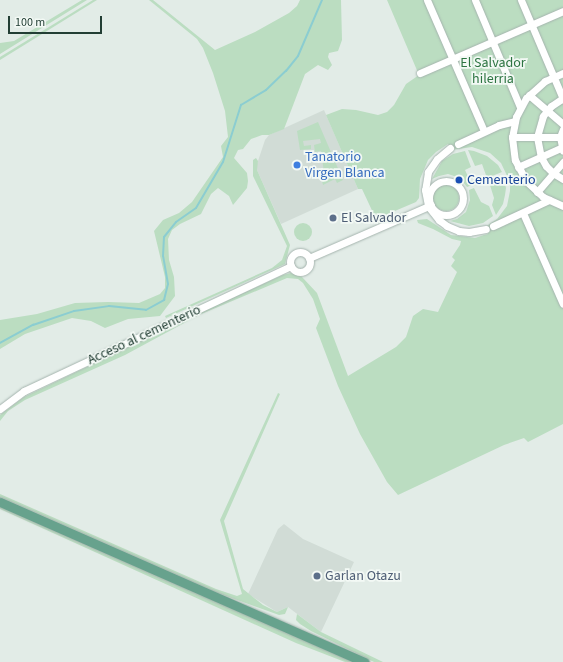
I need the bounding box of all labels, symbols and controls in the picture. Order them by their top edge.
scale bar [10,8,104,34]
text: 100 m [15,14,45,31]
park label: El Salvador hilerria [460,55,526,88]
place label: Tanatorio Virgen Blanca [305,149,384,182]
marker: Tanatorio Virgen Blanca [292,160,302,170]
place label: Cementerio [467,172,536,188]
marker: Cementerio [454,175,464,185]
place label: El Salvador [341,210,406,226]
marker: El Salvador [328,213,338,223]
street label: Acceso al cementerio [85,301,203,369]
place label: Garlan Otazu [325,568,401,584]
marker: Garlan Otazu [312,571,322,581]

